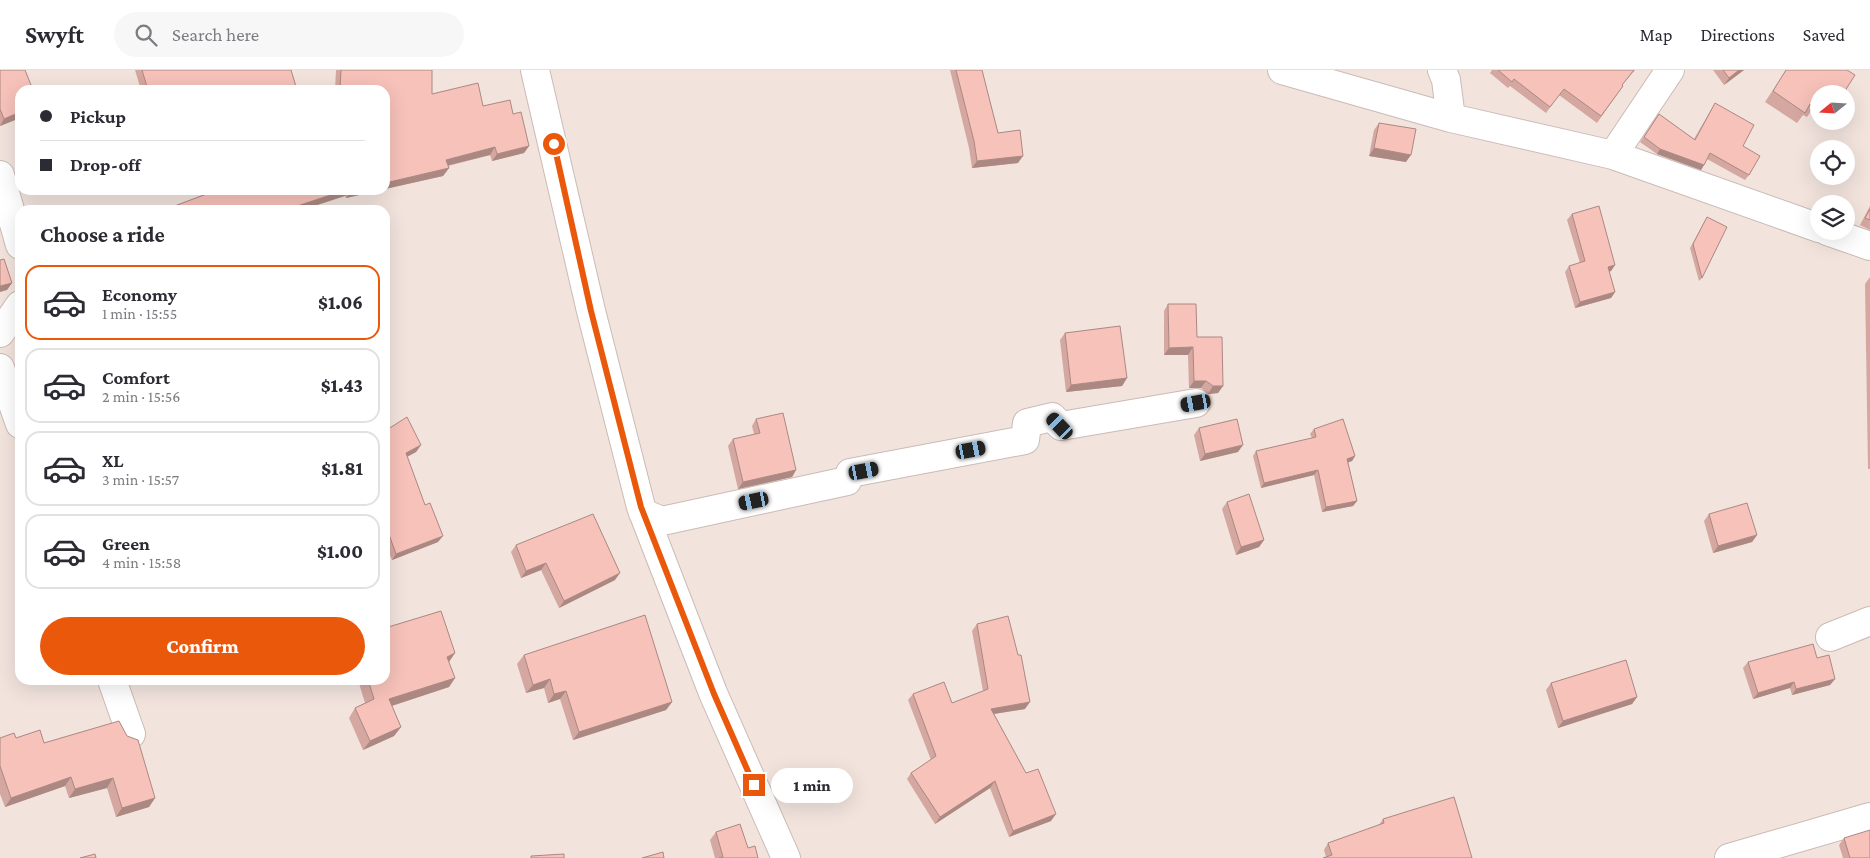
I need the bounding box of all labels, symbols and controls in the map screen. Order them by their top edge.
search box [114,12,464,57]
text: Swyft [25,21,84,48]
icon: search [132,21,160,49]
text: Search here [172,24,259,45]
text: Map [1640,25,1672,45]
text: Directions [1700,25,1775,45]
text: Saved [1803,25,1845,45]
north arrow [1810,85,1855,130]
map controls [1810,85,1855,240]
text: Pickup [70,106,126,127]
route start [543,133,565,155]
button: locate [1810,140,1855,185]
text: Drop-off [70,154,141,175]
button: layers [1810,195,1855,240]
text: Choose a ride [40,222,165,247]
icon: car [42,280,87,325]
text: Economy [102,284,177,305]
text: $1.06 [318,292,363,313]
text: 1 min · 15:55 [102,305,177,322]
icon: car [42,363,87,408]
text: Comfort [102,367,170,388]
text: $1.43 [321,375,363,396]
text: 2 min · 15:56 [102,388,180,405]
car [1179,393,1212,413]
car [1044,410,1075,442]
car [954,440,987,460]
icon: car [42,446,87,491]
text: XL [102,450,124,471]
text: $1.81 [321,458,363,479]
car [847,461,880,481]
text: 3 min · 15:57 [102,471,179,488]
car [737,491,770,511]
icon: car [42,529,87,574]
text: Green [102,533,150,554]
text: $1.00 [317,541,363,562]
text: 4 min · 15:58 [102,554,181,571]
button: Confirm [40,617,365,675]
callout: 1 min [772,768,854,802]
route end [743,774,765,796]
text: 1 min [793,777,831,794]

